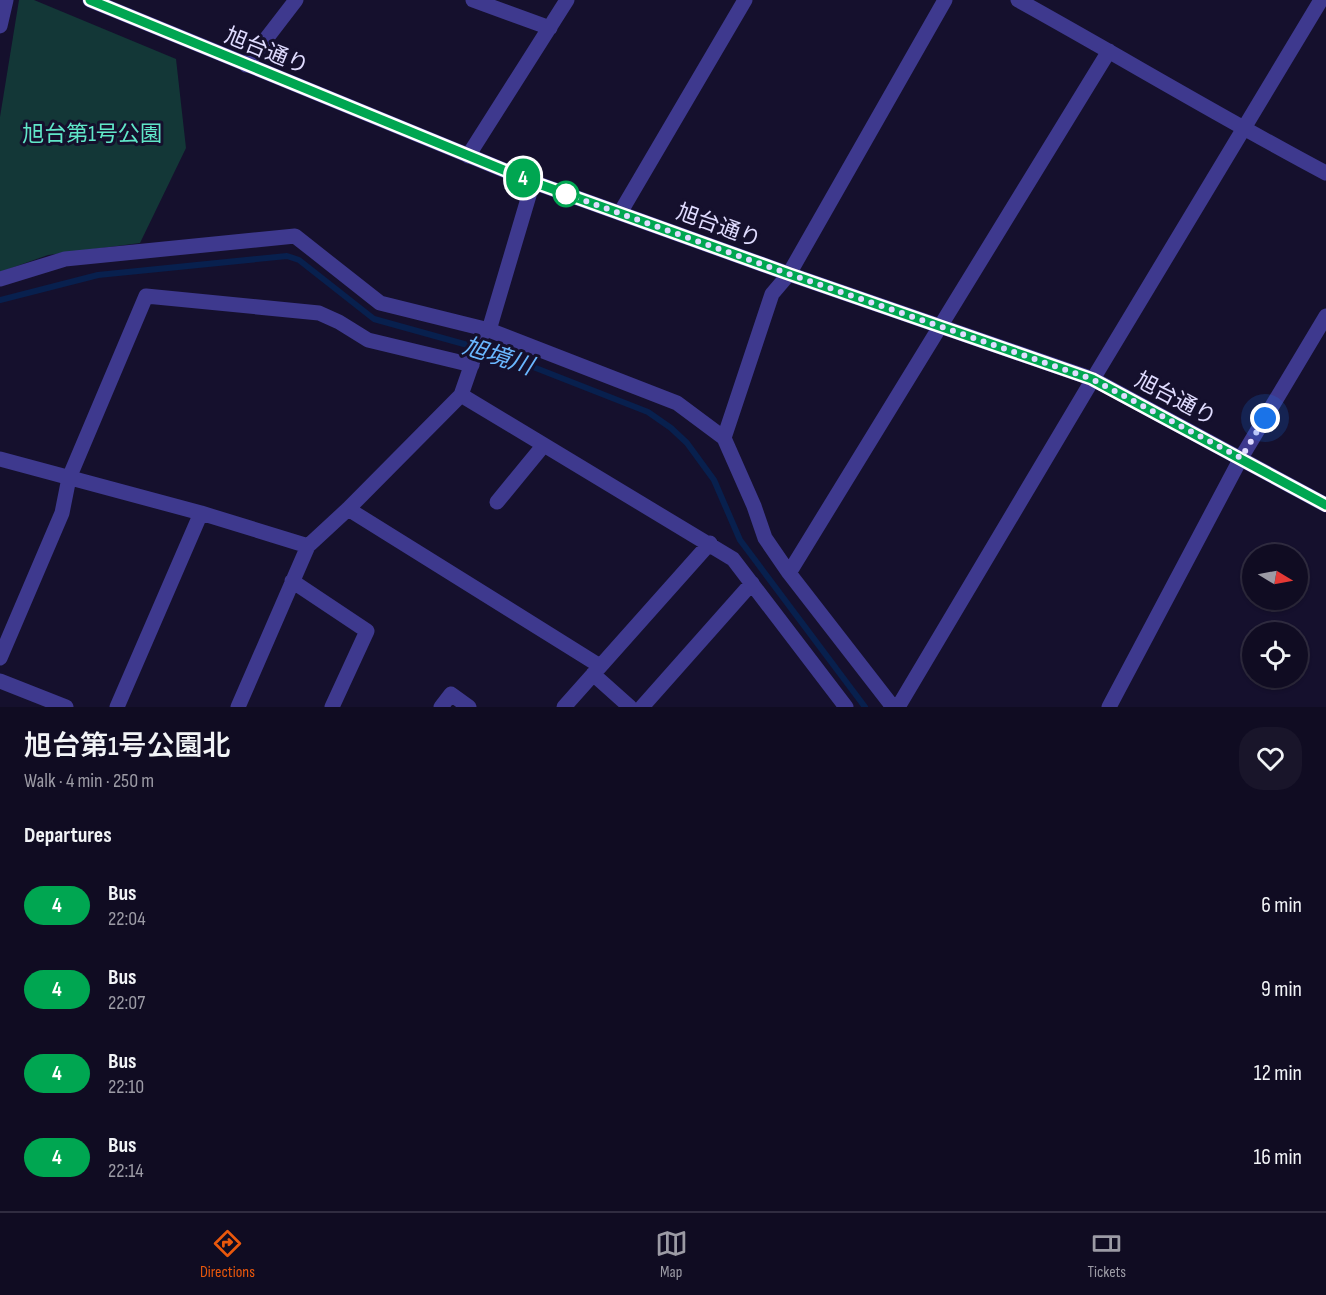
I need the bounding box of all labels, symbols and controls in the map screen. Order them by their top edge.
street label: 旭台通り [221,22,312,80]
park label: 旭台第1号公園 [22,121,162,148]
line badge: 4 [504,158,542,198]
text: 4 [518,166,528,191]
unlabelled marker [553,181,579,207]
street label: 旭台通り [673,199,764,254]
water label: 旭境川 [459,332,539,382]
street label: 旭台通り [1130,367,1220,432]
your location [1250,403,1280,433]
north arrow [1242,544,1308,610]
map controls [1242,544,1308,688]
button: locate [1242,622,1308,688]
button: heart [1239,727,1302,790]
text: 旭台第1号公園北 [24,730,230,763]
text: Walk · 4 min · 250 m [24,769,154,793]
text: Departures [24,822,112,849]
text: Bus [108,880,137,907]
text: 6 min [1261,892,1302,919]
text: 4 [52,893,62,918]
text: 22:04 [108,907,146,931]
text: Bus [108,964,137,991]
text: 9 min [1261,976,1302,1003]
text: 4 [52,977,62,1002]
text: 22:07 [108,991,145,1015]
text: Bus [108,1048,137,1075]
text: 12 min [1254,1060,1302,1087]
text: 4 [52,1061,62,1086]
text: 22:10 [108,1075,144,1099]
text: Bus [108,1132,137,1159]
text: 16 min [1254,1144,1302,1171]
text: 4 [52,1145,62,1170]
text: 22:14 [108,1159,144,1183]
tab: Directions [200,1227,255,1282]
tab: Map [655,1227,688,1282]
tab: Tickets [1087,1227,1126,1282]

